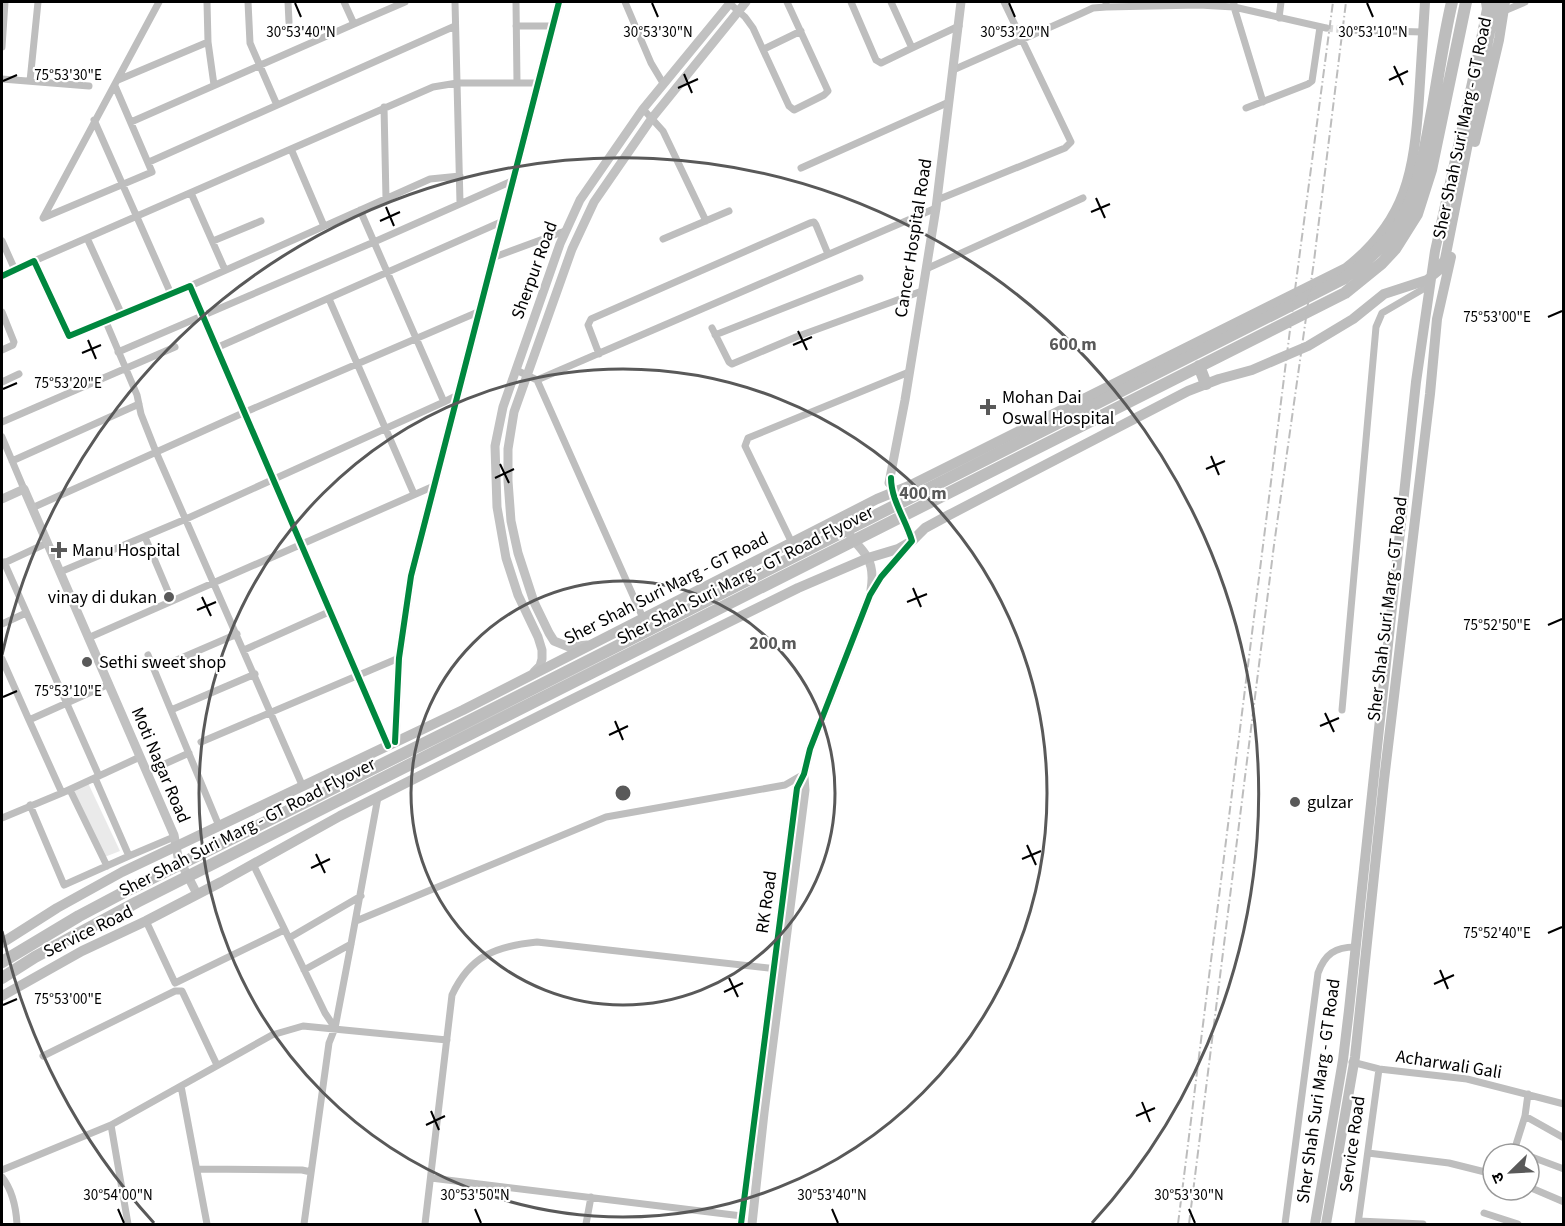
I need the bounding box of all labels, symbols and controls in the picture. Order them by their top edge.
street label: Sher Shah Suri Marg - GT Road [1427,15,1498,241]
text: 30°53'40"N [266,22,336,43]
text: 30°53'30"N [623,22,693,43]
text: 30°53'20"N [980,22,1050,43]
text: 30°53'10"N [1338,22,1408,43]
text: 75°53'30"E [34,65,102,86]
street label: Cancer Hospital Road [889,157,938,319]
street label: Sherpur Road [505,218,564,323]
text: 75°53'00"E [1463,307,1531,328]
text: 600 m [1049,332,1097,357]
text: 75°53'20"E [34,373,102,394]
place label: Mohan Dai Oswal Hospital [1002,385,1114,431]
marker: Mohan Dai Oswal Hospital [979,398,997,416]
text: 400 m [899,481,947,506]
street label: Sher Shah Suri Marg - GT Road [1361,495,1414,723]
street label: Sher Shah Suri Marg - GT Road Flyover [613,501,877,649]
street label: Sher Shah Suri Marg - GT Road [560,527,772,649]
place label: Manu Hospital [72,538,180,563]
marker: Manu Hospital [50,541,68,559]
place label: vinay di dukan [48,585,157,610]
marker: vinay di dukan [162,590,176,604]
text: 75°52'50"E [1463,615,1531,636]
text: 200 m [749,631,797,656]
place label: Sethi sweet shop [99,650,226,675]
marker: Sethi sweet shop [80,655,94,669]
text: 75°53'10"E [34,681,102,702]
street label: Moti Nagar Road [125,703,196,827]
street label: Sher Shah Suri Marg - GT Road Flyover [115,751,381,903]
centre of rings [613,783,633,803]
place label: gulzar [1307,790,1354,815]
marker: gulzar [1288,795,1302,809]
street label: RK Road [750,869,783,935]
street label: Service Road [39,899,137,964]
text: 75°52'40"E [1463,923,1531,944]
street label: Sher Shah Suri Marg - GT Road [1290,977,1347,1205]
text: 75°53'00"E [34,989,102,1010]
street label: Acharwali Gali [1394,1044,1504,1085]
street label: Service Road [1333,1094,1372,1194]
north arrow [1481,1142,1541,1202]
text: उ [1486,1168,1510,1186]
text: 30°54'00"N [83,1185,153,1206]
text: 30°53'50"N [440,1185,510,1206]
text: 30°53'40"N [797,1185,867,1206]
text: 30°53'30"N [1154,1185,1224,1206]

